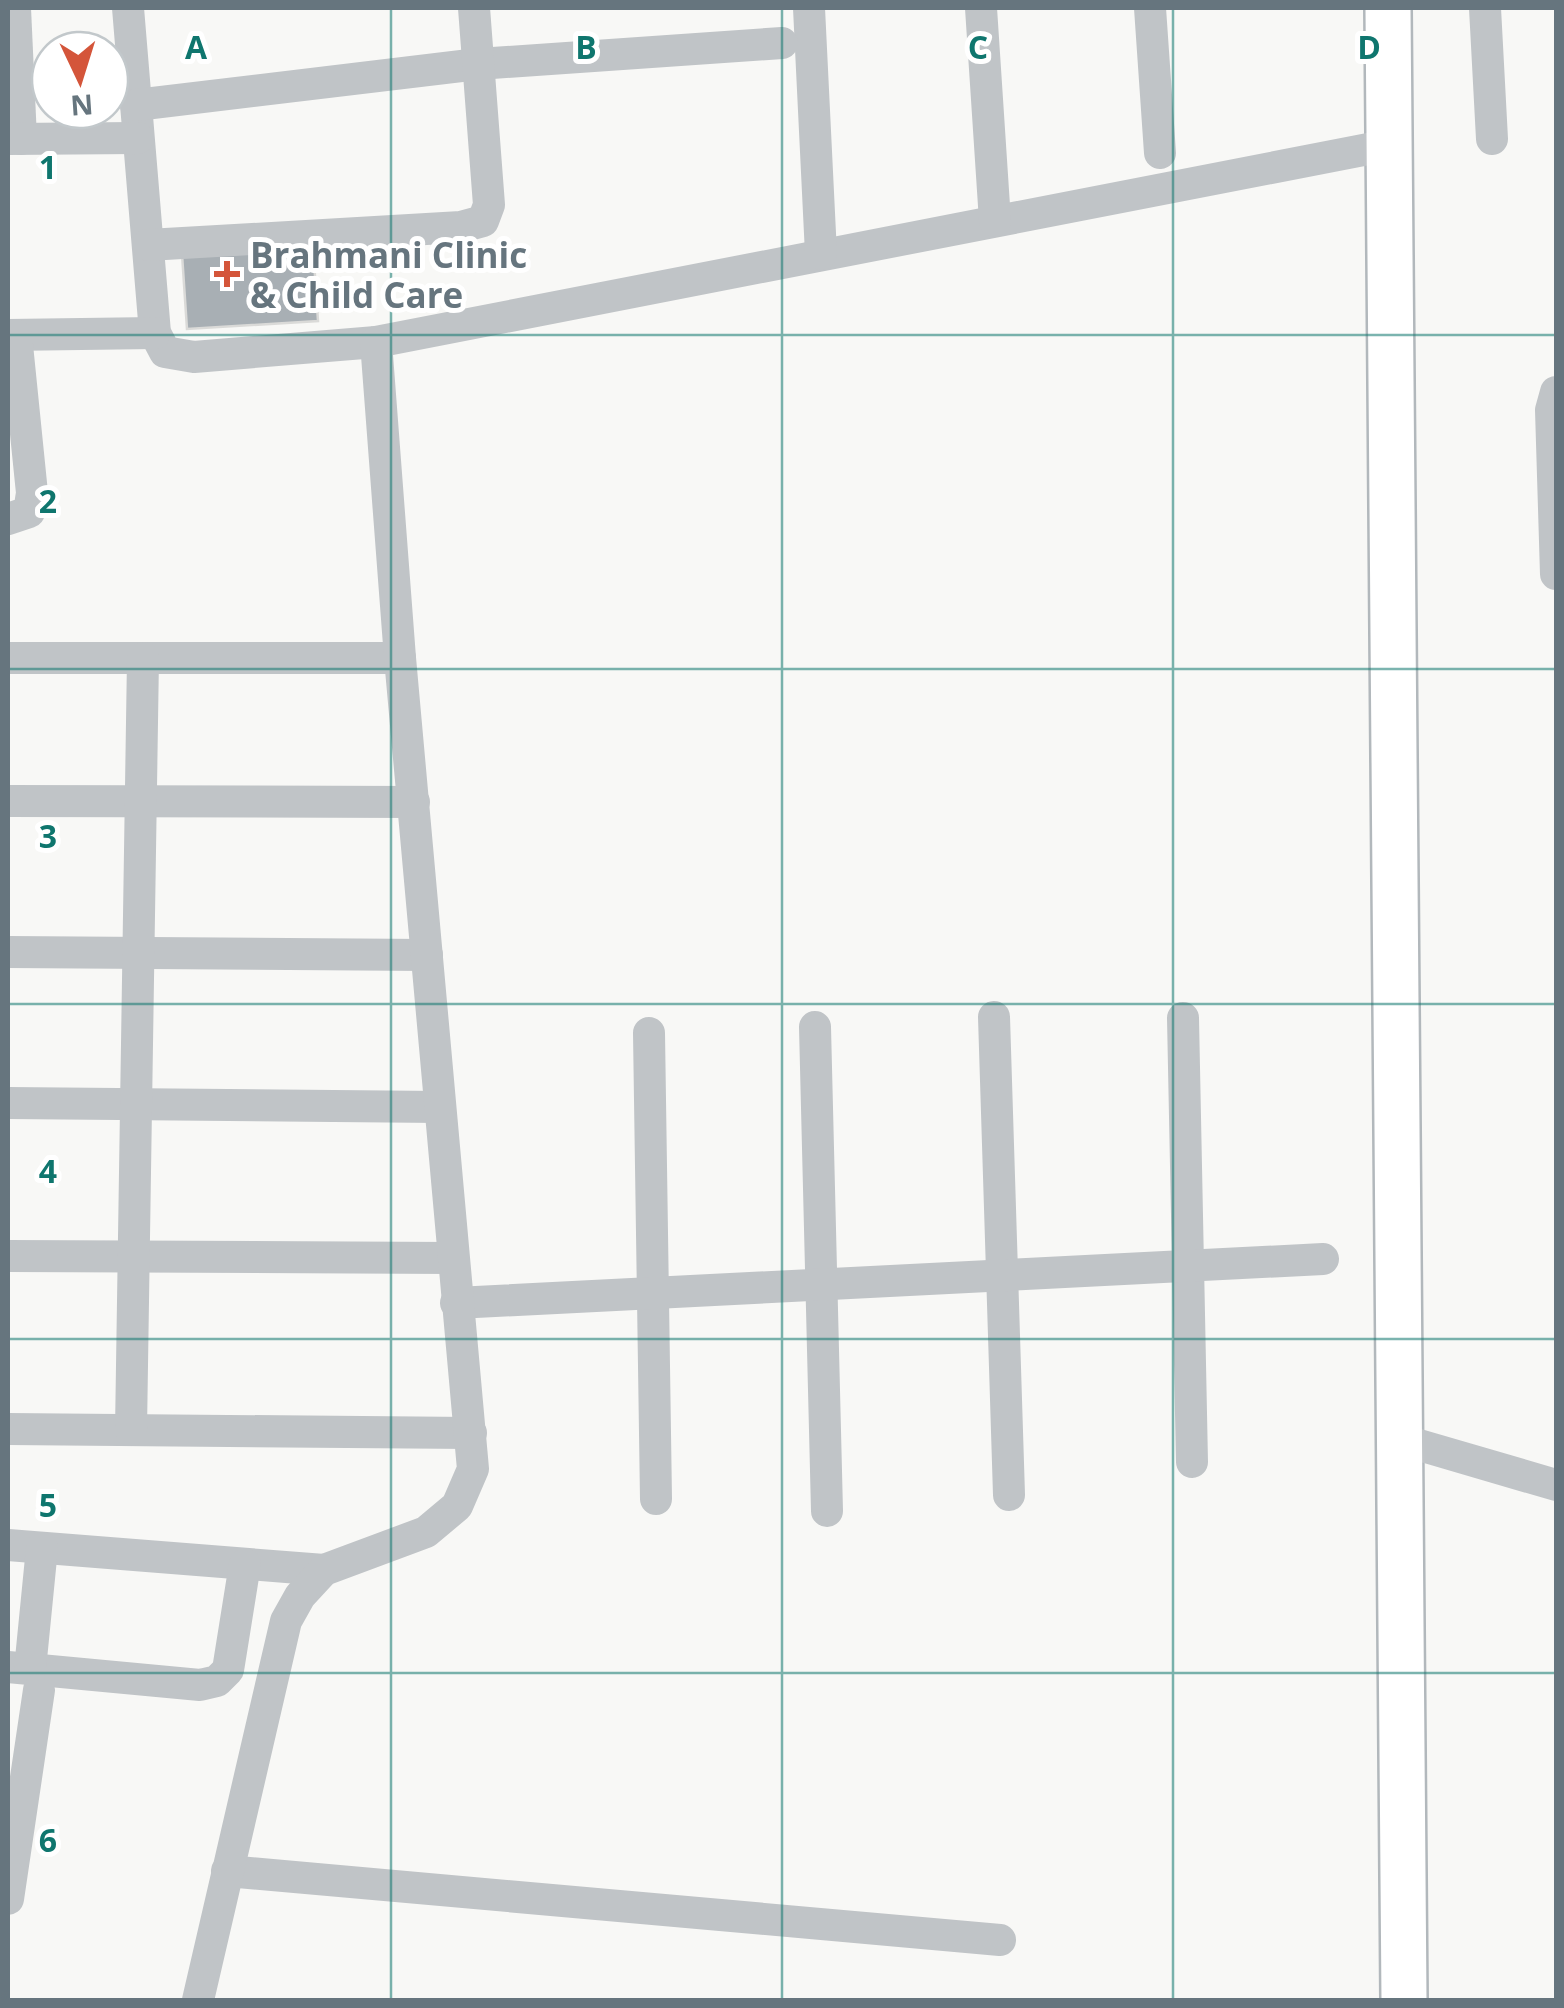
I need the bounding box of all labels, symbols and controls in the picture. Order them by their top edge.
text: A [185,25,208,68]
text: B [575,25,597,68]
text: C [968,25,988,68]
text: D [1357,25,1381,68]
north arrow [30,30,130,130]
text: N [69,86,94,126]
text: 1 [39,145,57,188]
place label: Brahmani Clinic & Child Care [250,231,527,318]
marker: Brahmani Clinic & Child Care [214,261,240,287]
text: 2 [39,479,57,522]
text: 3 [39,814,57,857]
text: 4 [39,1149,57,1192]
text: 5 [39,1483,57,1526]
text: 6 [39,1818,57,1861]

